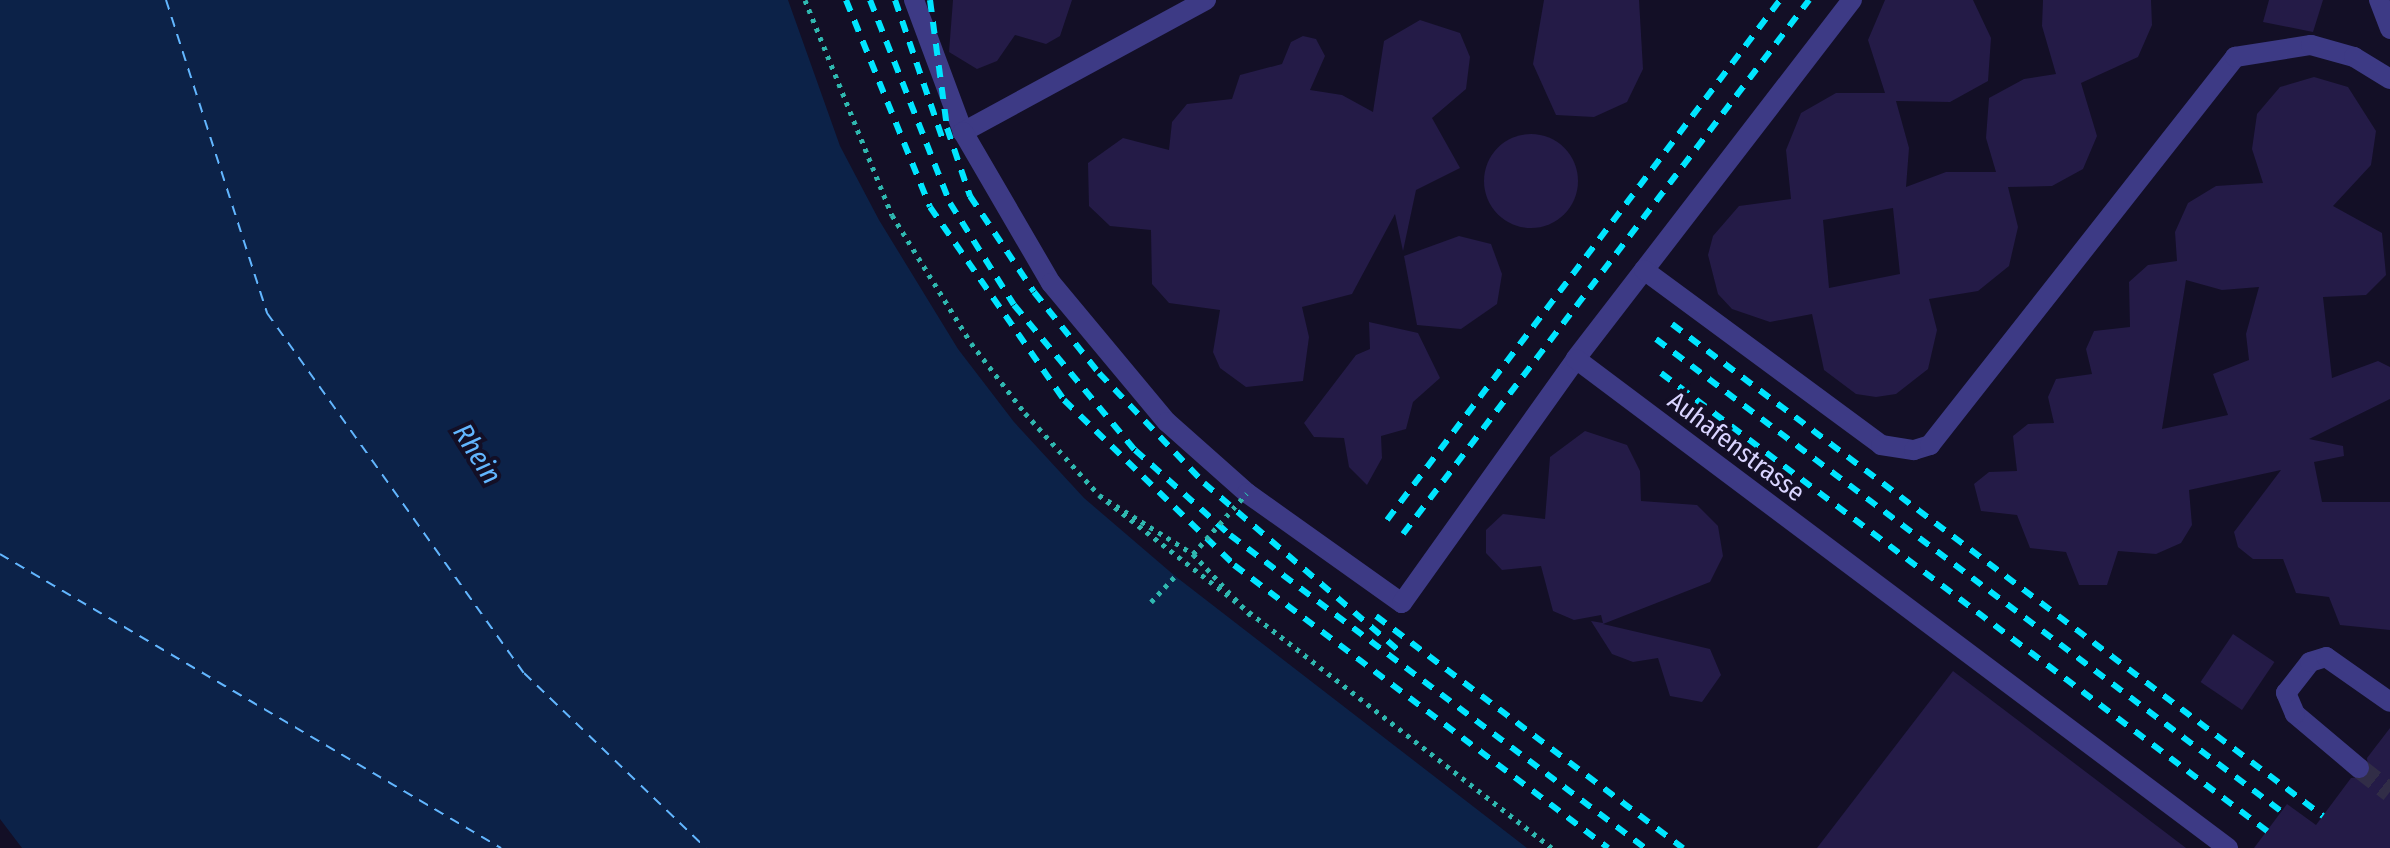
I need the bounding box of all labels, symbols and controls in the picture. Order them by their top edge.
street label: Auhafenstrasse [1661,385,1811,509]
water label: Rhein [446,418,508,490]

